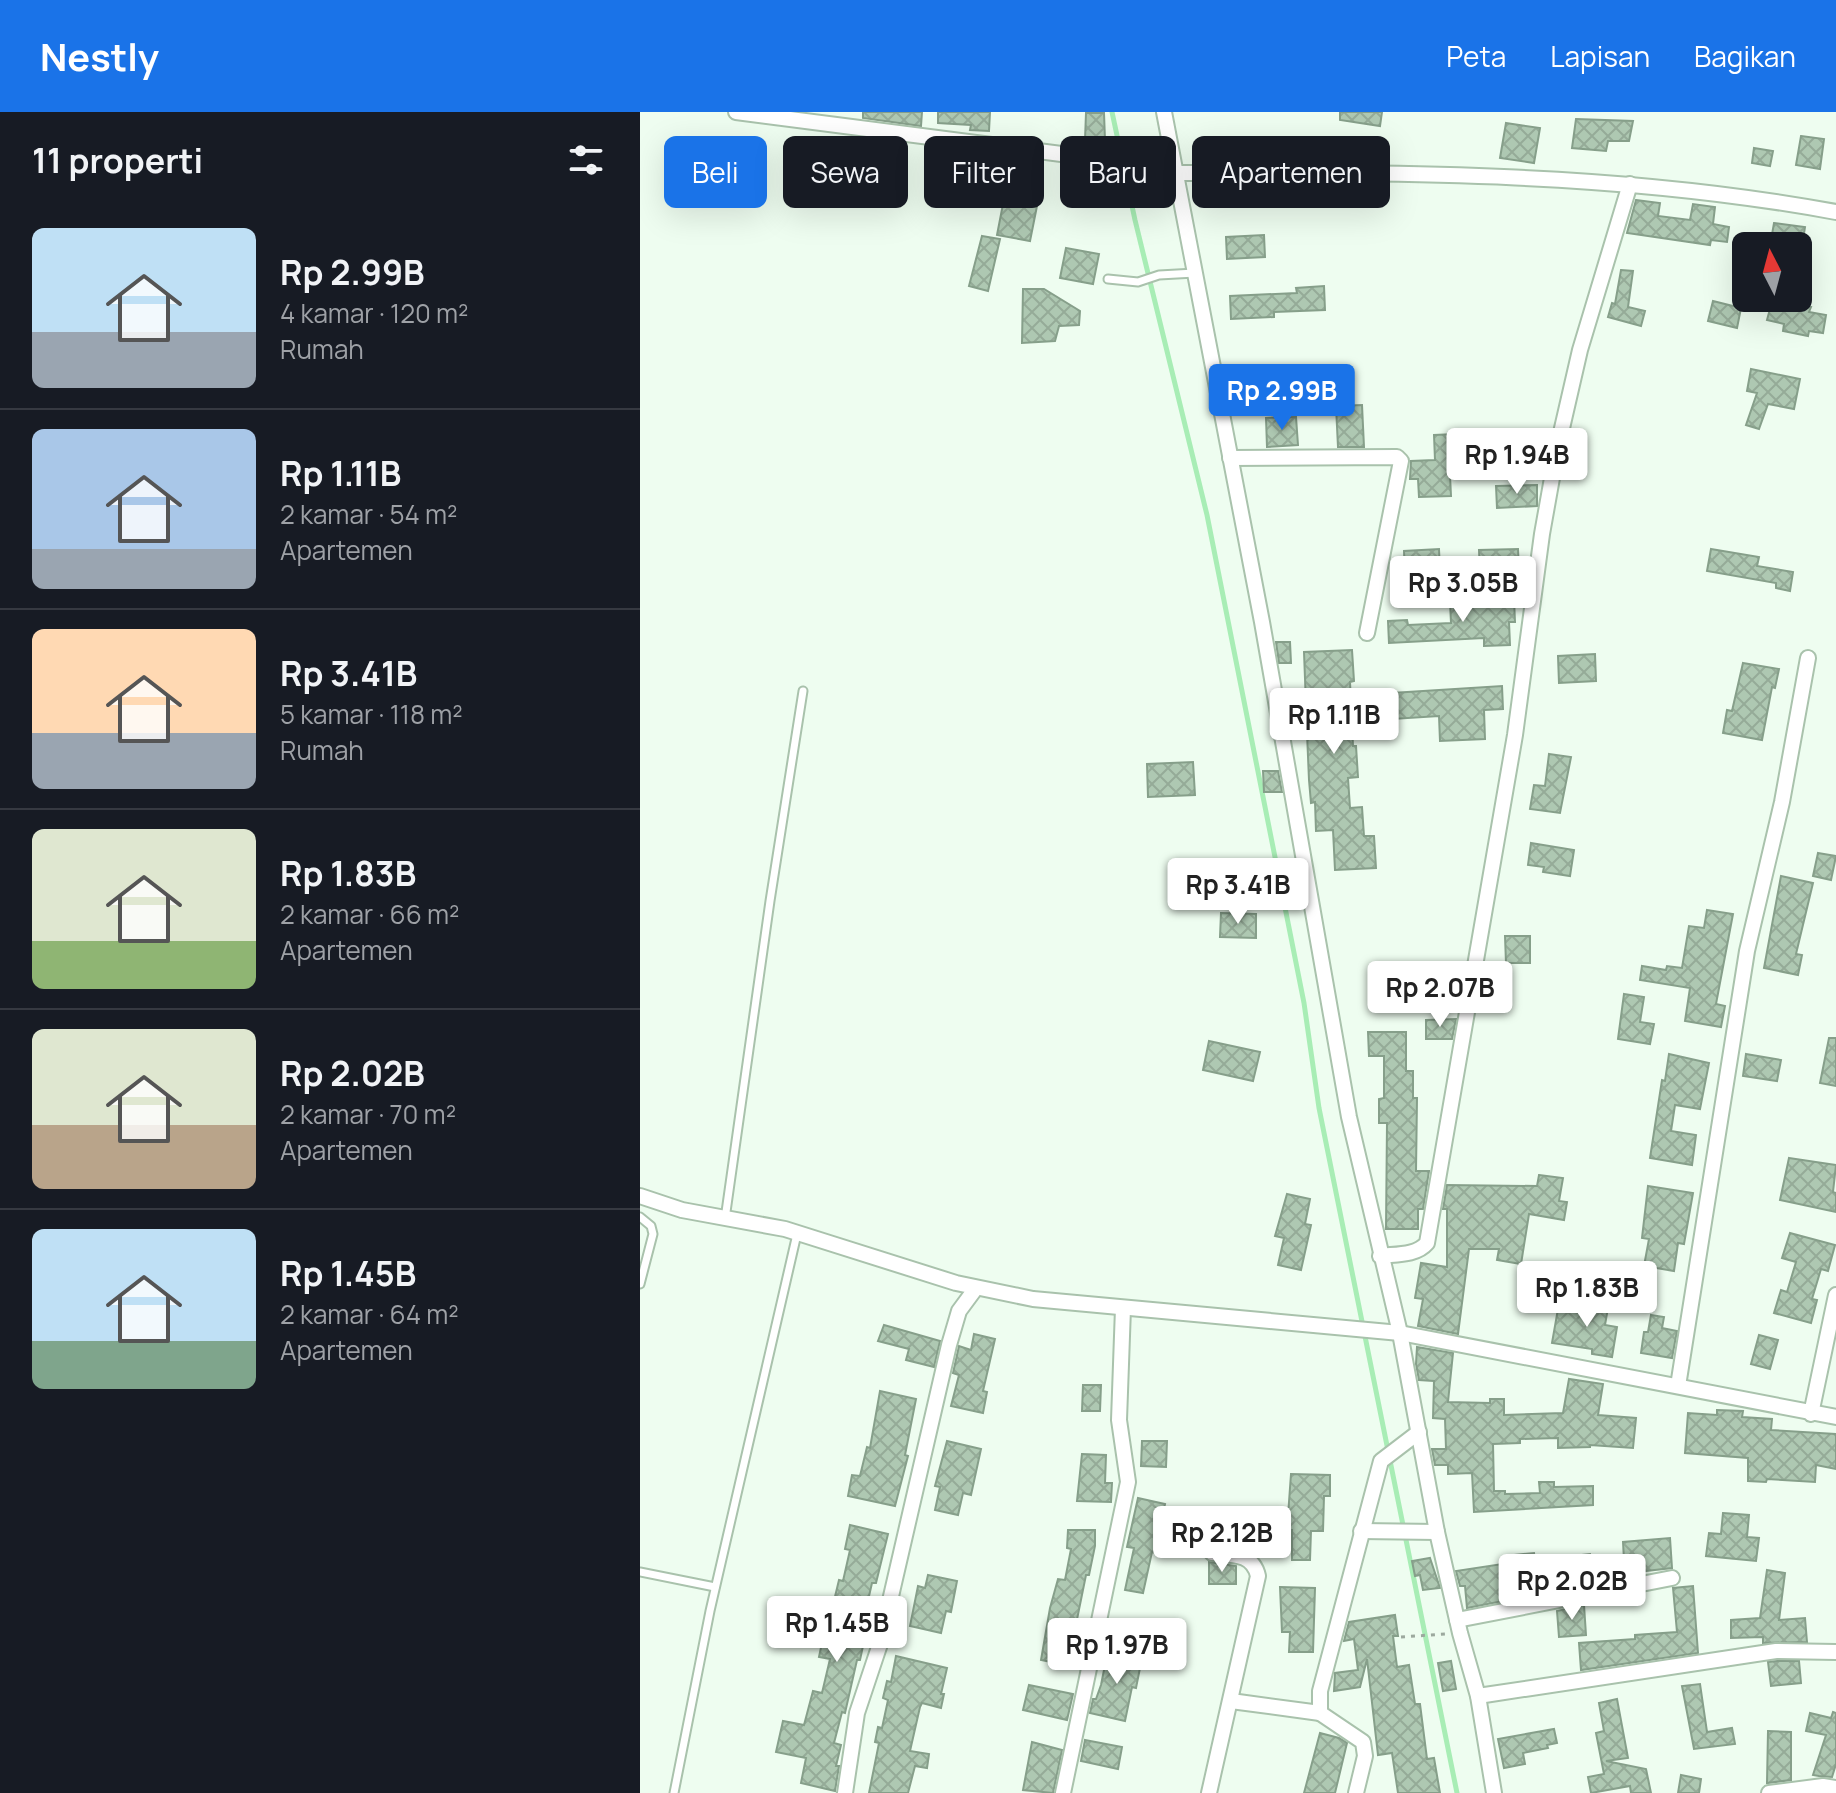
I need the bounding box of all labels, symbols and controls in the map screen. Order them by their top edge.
text: Nestly [40,30,159,82]
text: Peta [1446,37,1506,75]
text: Lapisan [1550,37,1650,75]
text: Bagikan [1694,37,1796,75]
chip: Beli [664,136,767,208]
chip: Sewa [783,136,908,208]
chip: Filter [924,136,1044,208]
chip: Baru [1060,136,1176,208]
chip: Apartemen [1192,136,1390,208]
text: 11 properti [32,137,203,183]
icon: filters [564,138,608,182]
north arrow [1732,232,1812,312]
map controls [1732,232,1812,312]
text: Rp 2.99B [280,249,424,295]
icon: home [96,260,192,356]
text: 4 kamar · 120 m² [280,295,469,331]
text: Rumah [280,331,364,367]
pin: Rp 2.99B [1199,364,1365,432]
text: Rp 2.99B [1227,372,1337,408]
pin: Rp 1.94B [1434,428,1600,496]
text: Rp 1.94B [1464,436,1570,472]
text: Rp 1.11B [280,450,401,496]
icon: home [96,461,192,557]
text: 2 kamar · 54 m² [280,496,458,532]
text: Apartemen [280,532,413,568]
pin: Rp 3.05B [1380,556,1546,624]
text: Rp 3.05B [1408,564,1518,600]
text: Rp 3.41B [280,650,417,696]
icon: home [96,661,192,757]
pin: Rp 1.11B [1251,688,1417,756]
text: 5 kamar · 118 m² [280,696,463,732]
text: Rp 1.11B [1288,696,1380,732]
text: Rumah [280,732,364,768]
text: Rp 1.83B [280,850,416,896]
pin: Rp 3.41B [1155,858,1321,926]
icon: home [96,861,192,957]
text: Rp 3.41B [1185,866,1291,902]
text: 2 kamar · 66 m² [280,896,459,932]
text: Apartemen [280,932,413,968]
pin: Rp 2.07B [1357,961,1523,1029]
text: Rp 2.07B [1385,969,1495,1005]
text: Rp 2.02B [280,1050,425,1096]
icon: home [96,1061,192,1157]
text: 2 kamar · 70 m² [280,1096,456,1132]
text: Apartemen [280,1132,413,1168]
text: Rp 1.45B [280,1250,416,1296]
icon: home [96,1261,192,1357]
pin: Rp 1.83B [1504,1261,1670,1329]
text: Rp 1.83B [1535,1269,1639,1305]
text: 2 kamar · 64 m² [280,1296,459,1332]
text: Apartemen [280,1332,413,1368]
pin: Rp 2.12B [1139,1506,1305,1574]
text: Rp 2.12B [1171,1514,1273,1550]
pin: Rp 2.02B [1489,1554,1655,1622]
text: Rp 2.02B [1517,1562,1627,1598]
pin: Rp 1.45B [754,1596,920,1664]
text: Rp 1.45B [785,1604,889,1640]
pin: Rp 1.97B [1034,1618,1200,1686]
text: Rp 1.97B [1066,1626,1168,1662]

